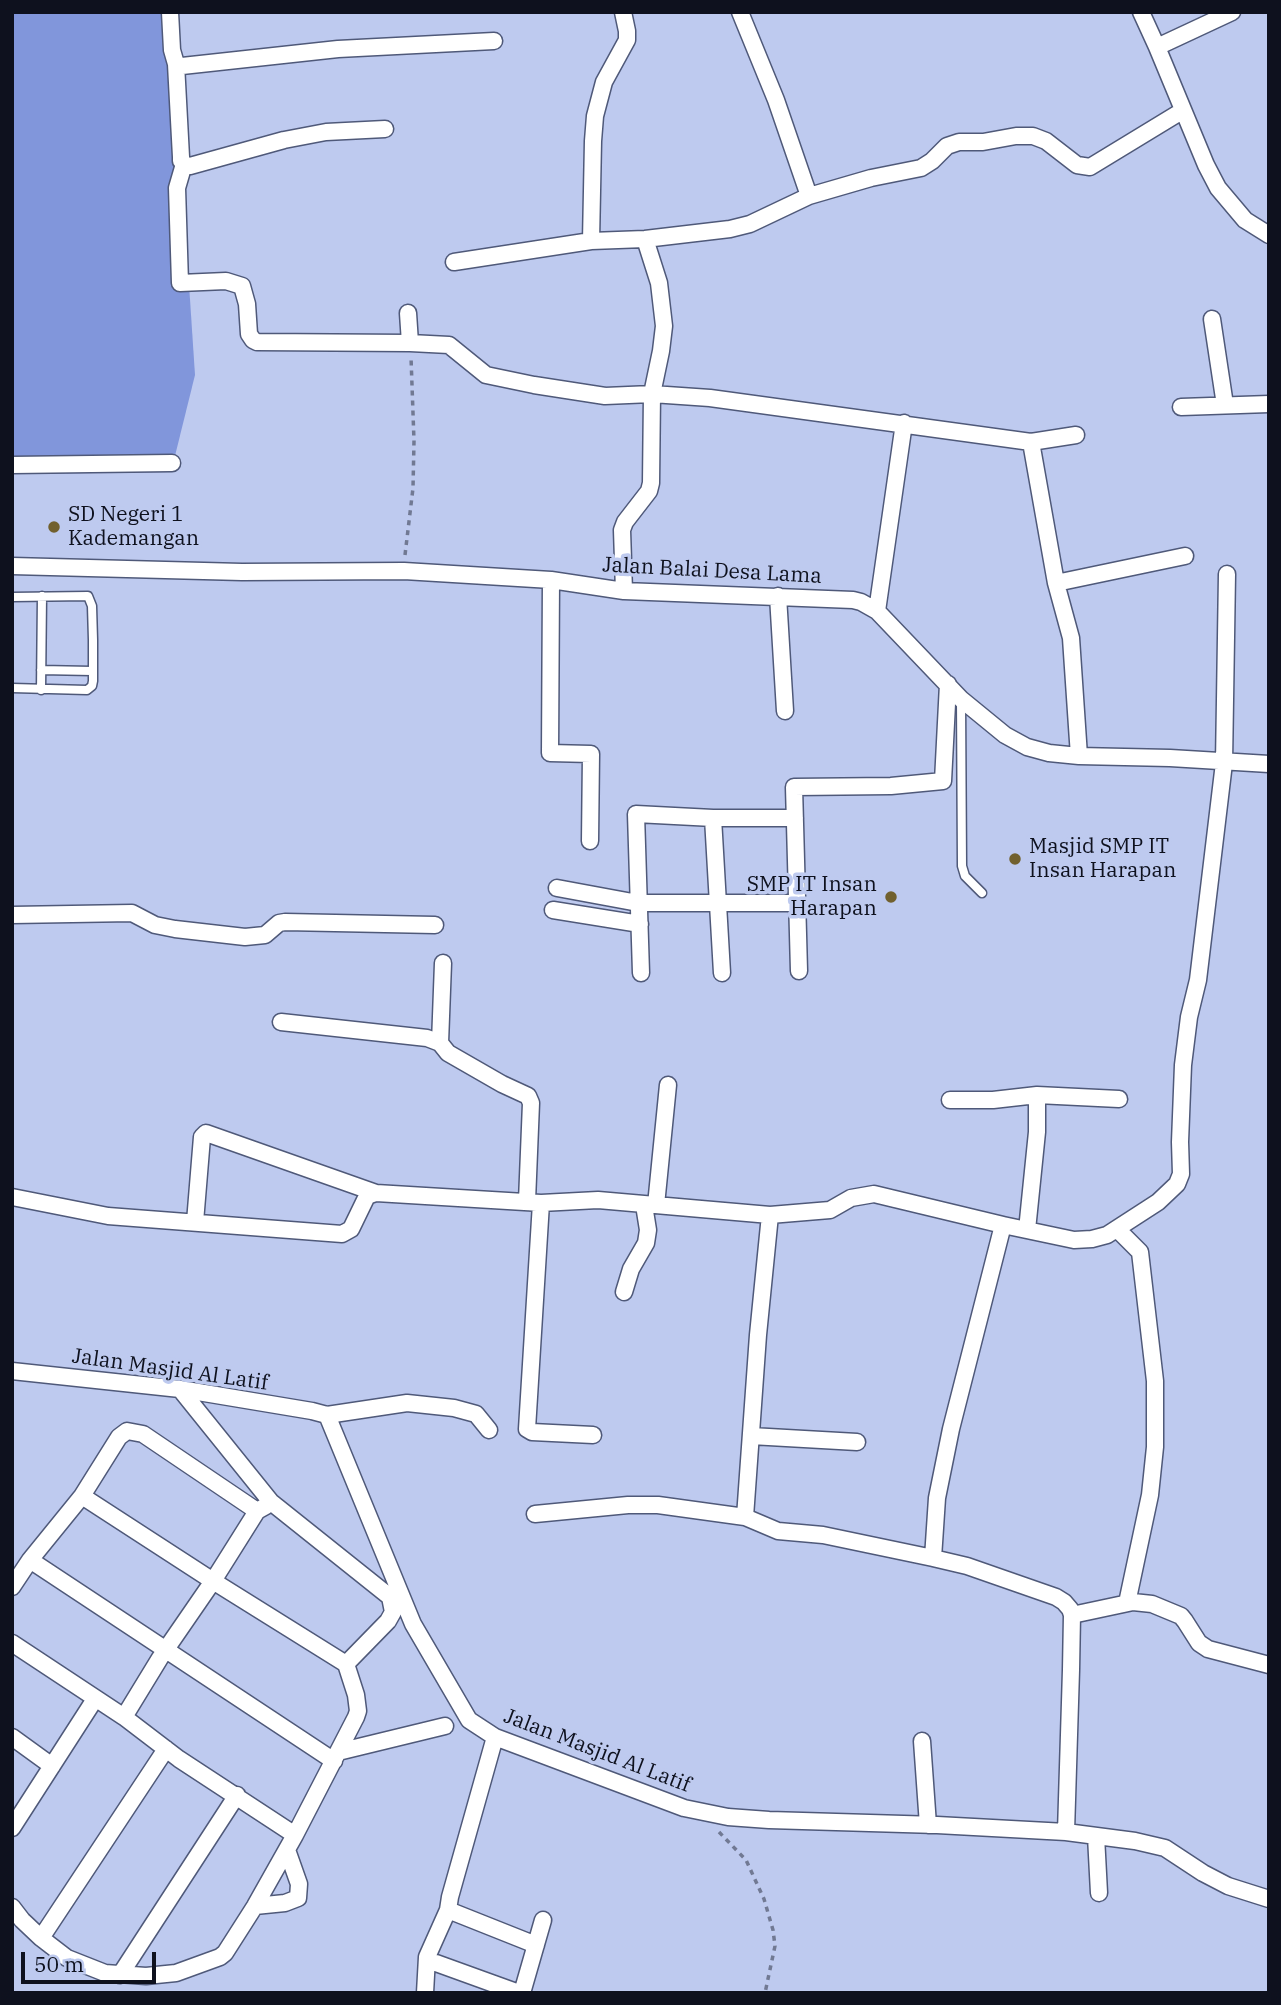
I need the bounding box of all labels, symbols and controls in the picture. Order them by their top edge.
place label: SD Negeri 1 Kademangan [68,502,199,552]
marker: SD Negeri 1 Kademangan [46,519,62,535]
street label: Jalan Balai Desa Lama [602,553,822,589]
place label: Masjid SMP IT Insan Harapan [1029,834,1176,884]
marker: Masjid SMP IT Insan Harapan [1007,851,1023,867]
place label: SMP IT Insan Harapan [747,872,877,922]
marker: SMP IT Insan Harapan [883,889,899,905]
street label: Jalan Masjid Al Latif [70,1344,270,1396]
street label: Jalan Masjid Al Latif [500,1704,694,1798]
scale bar [24,1938,159,1982]
text: 50 m [34,1950,84,1978]

